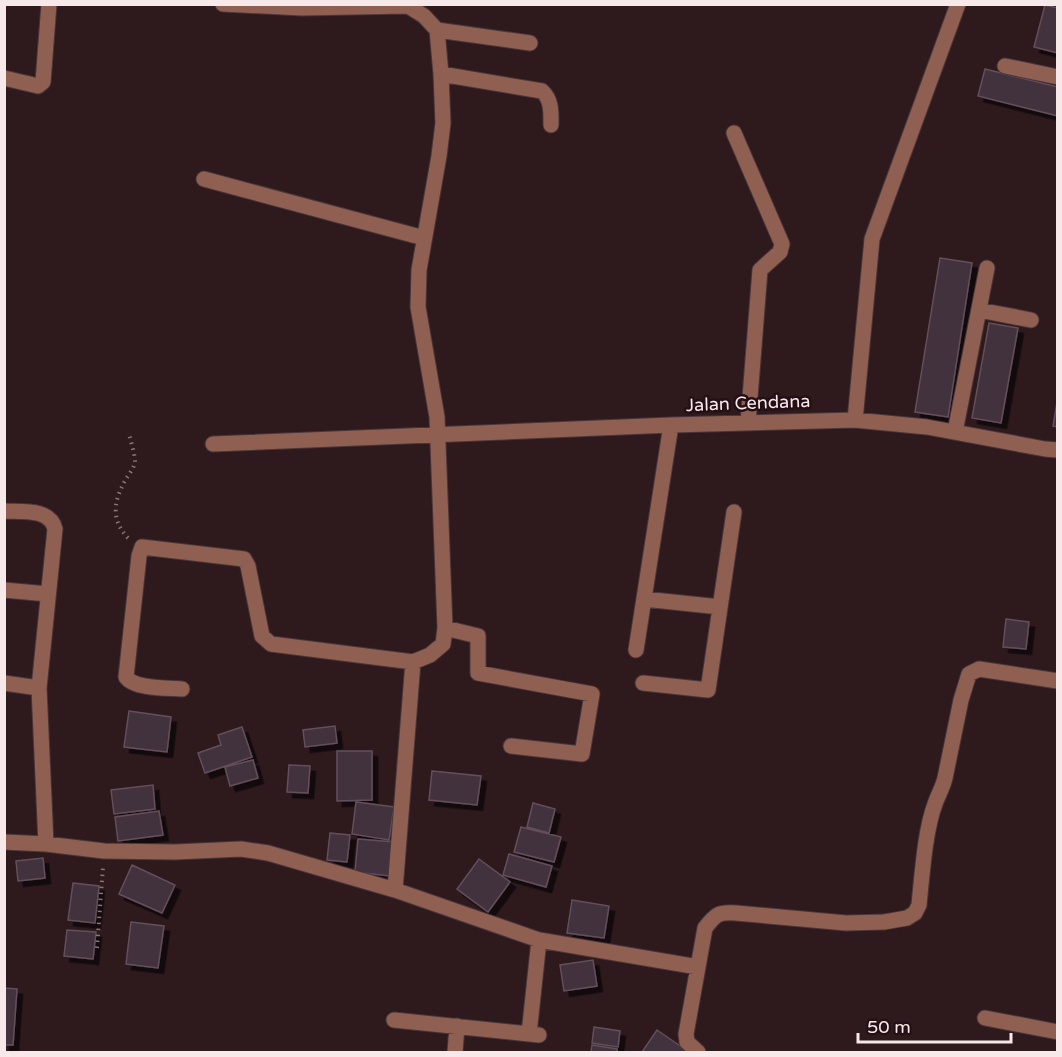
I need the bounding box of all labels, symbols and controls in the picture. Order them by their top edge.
street label: Jalan Cendana [685,390,811,416]
scale bar [858,1006,1011,1044]
text: 50 m [867,1016,911,1038]

